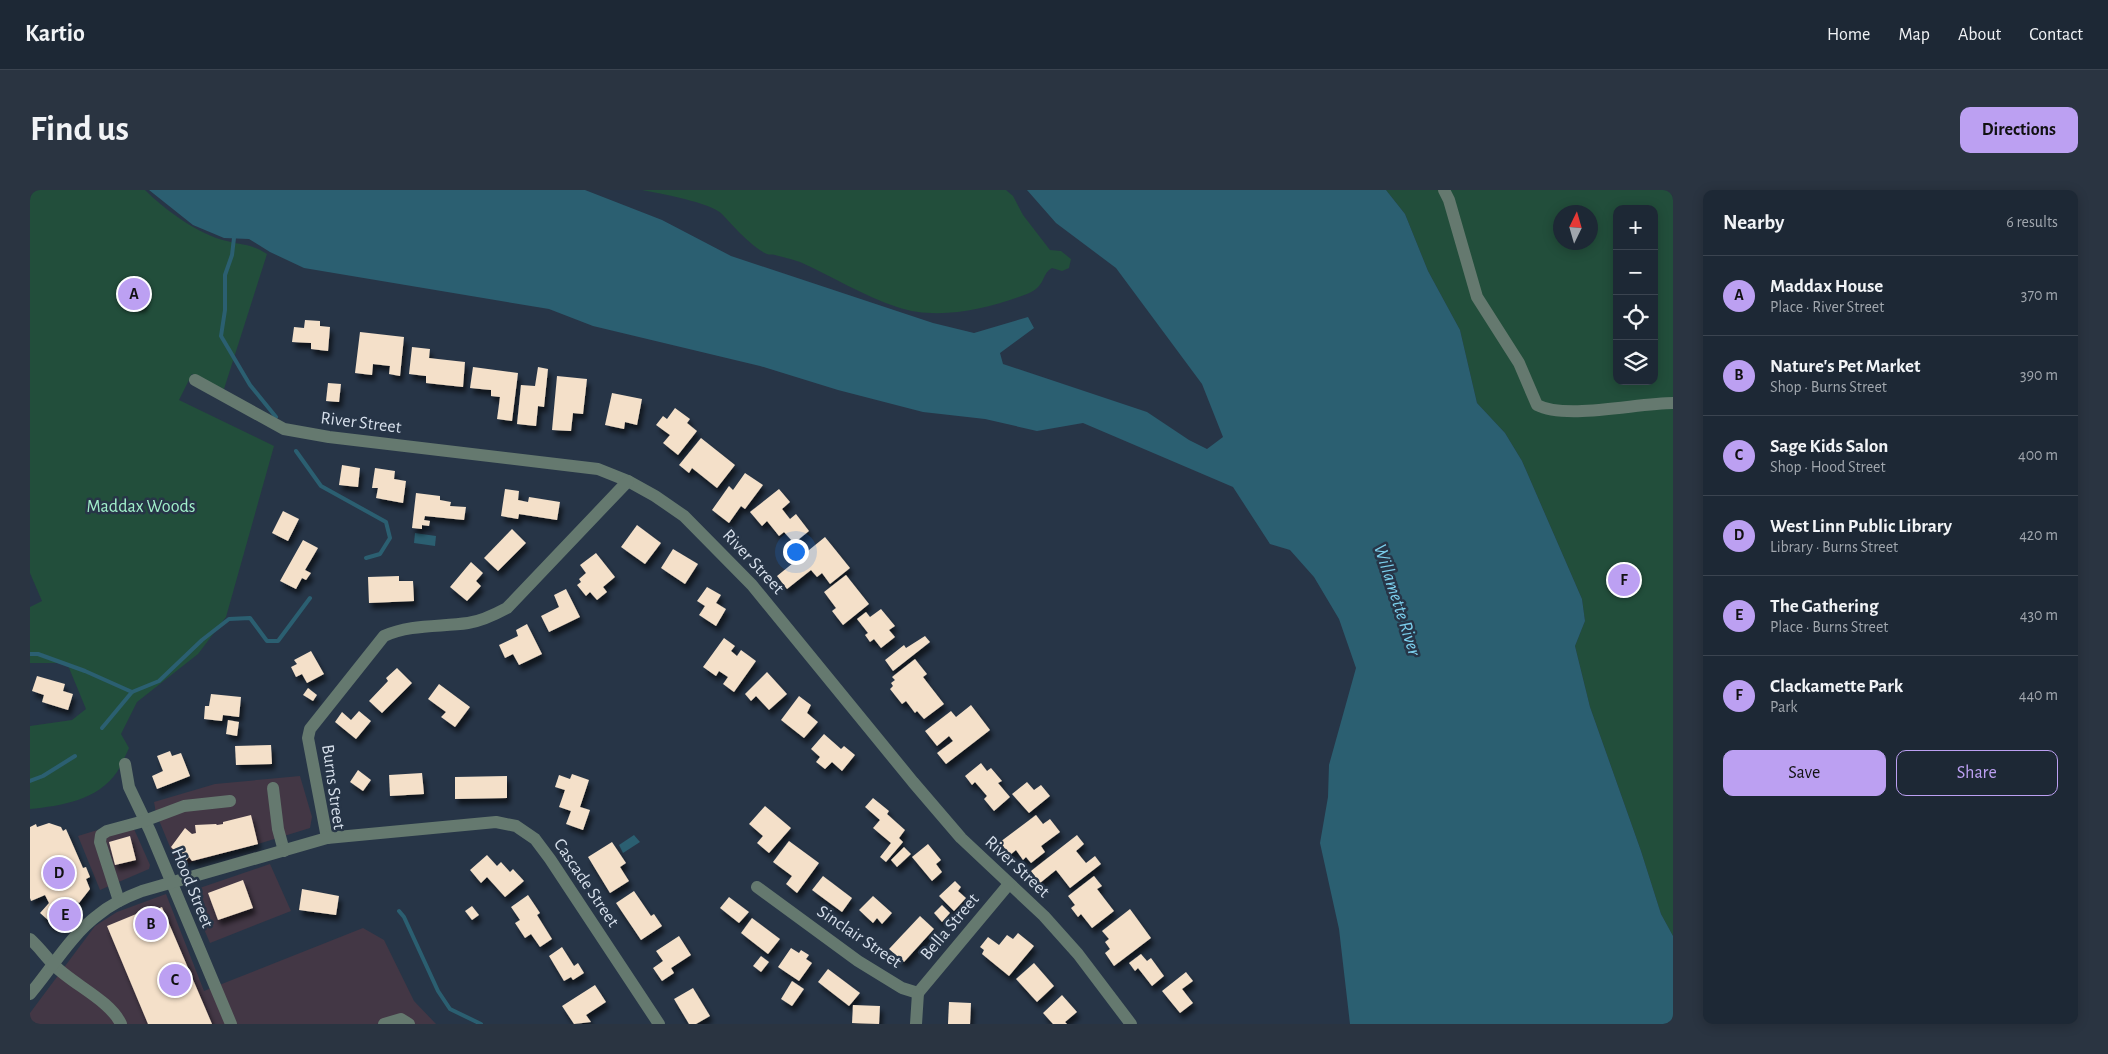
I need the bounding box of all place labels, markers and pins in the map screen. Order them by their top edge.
pin: A [118,275,150,313]
pin: F [1608,561,1640,599]
pin: D [43,854,75,892]
pin: E [49,896,81,934]
pin: B [135,905,167,943]
pin: C [159,961,191,999]

